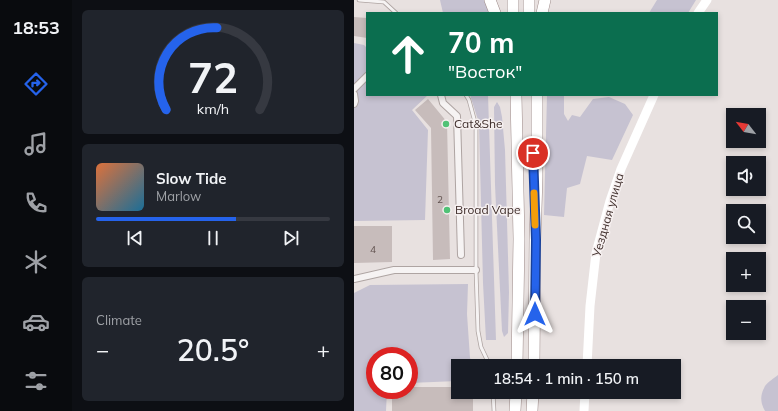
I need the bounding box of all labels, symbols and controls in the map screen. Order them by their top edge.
text: 18:53 [12,16,60,39]
text: 70 m [448,25,514,60]
icon: ahead [382,28,434,80]
text: 72 [188,51,238,103]
text: "Восток" [448,60,522,83]
icon: directions [22,70,50,98]
text: km/h [197,99,229,117]
north arrow [726,108,766,148]
map controls [726,108,766,340]
place label: Cat&She [454,116,503,131]
marker: Cat&She [441,119,451,129]
icon: music [22,130,50,158]
pin [516,136,550,170]
icon: arrive [522,142,544,164]
button: sound [726,156,766,196]
text: Slow Tide [156,169,226,188]
street label: Уездная улица [588,171,627,259]
text: Marlow [156,188,201,204]
icon: phone [22,189,50,217]
house number: 2 [437,193,443,206]
place label: Broad Vape [455,202,520,217]
button: search [726,204,766,244]
marker: Broad Vape [442,205,452,215]
icon: previous [124,227,146,249]
icon: pause [202,227,224,249]
icon: next [280,227,302,249]
house number: 4 [370,243,376,256]
icon: climate [22,248,50,276]
button: + [726,252,766,292]
position arrow [514,293,556,335]
button: − [726,300,766,340]
icon: car [22,308,50,336]
text: Climate [96,312,142,328]
text: 20.5° [177,331,249,369]
text: − [96,336,109,364]
text: + [317,336,330,364]
speed limit sign: 80 [366,347,418,399]
icon: filters [22,367,50,395]
text: 18:54 · 1 min · 150 m [493,369,639,388]

